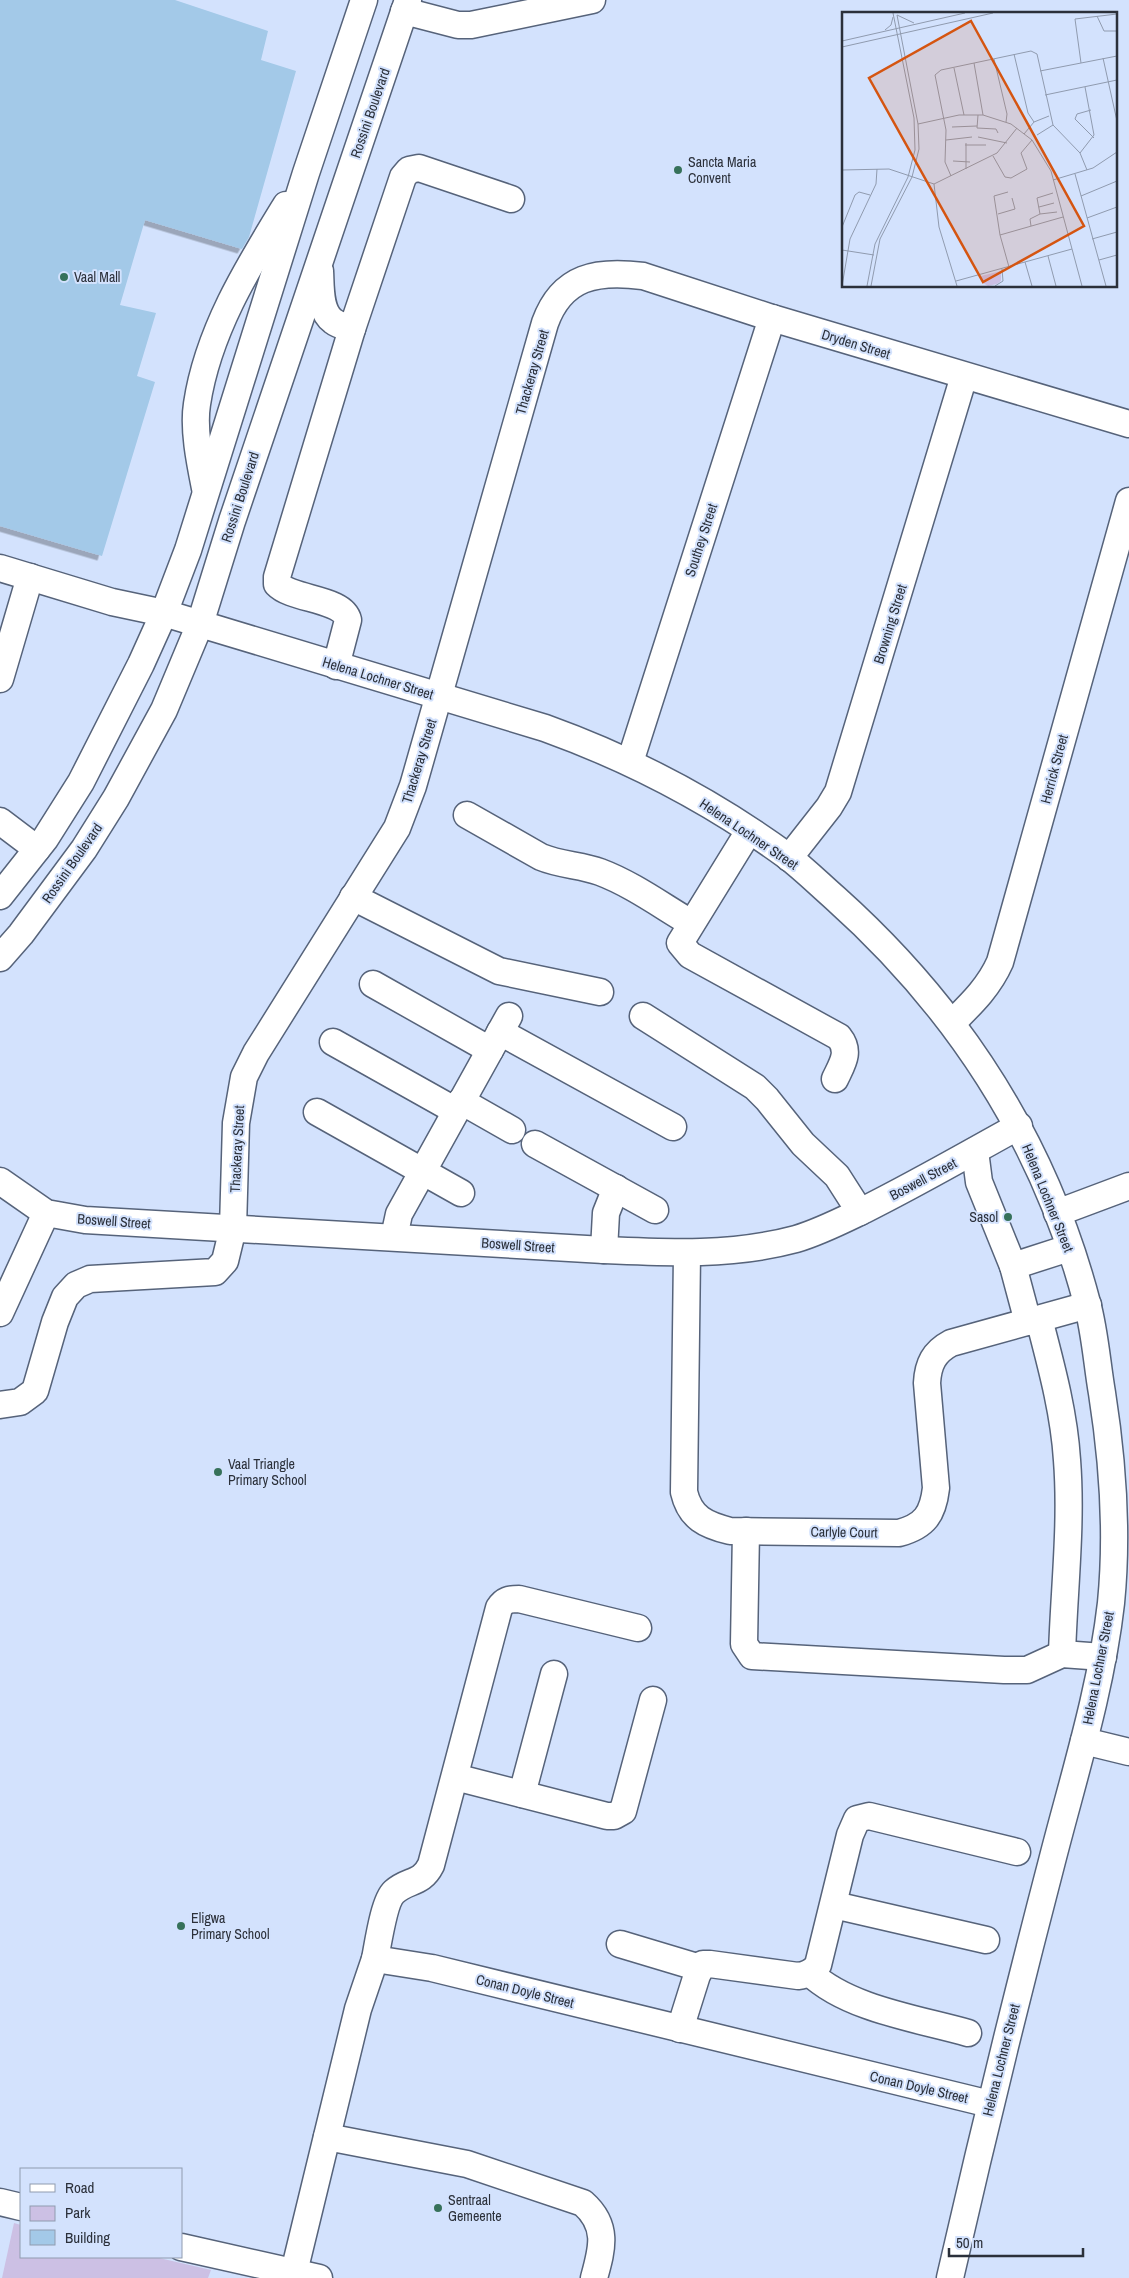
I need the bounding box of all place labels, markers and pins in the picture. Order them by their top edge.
place label: Sancta Maria Convent [688,153,757,187]
marker: Sancta Maria Convent [672,164,684,176]
place label: Vaal Mall [74,268,120,286]
marker: Vaal Mall [58,271,70,283]
place label: Sasol [969,1208,998,1226]
marker: Sasol [1002,1211,1014,1223]
place label: Vaal Triangle Primary School [228,1455,306,1489]
marker: Vaal Triangle Primary School [212,1466,224,1478]
place label: Eligwa Primary School [191,1909,269,1943]
marker: Eligwa Primary School [175,1920,187,1932]
place label: Sentraal Gemeente [448,2191,502,2225]
marker: Sentraal Gemeente [432,2202,444,2214]

